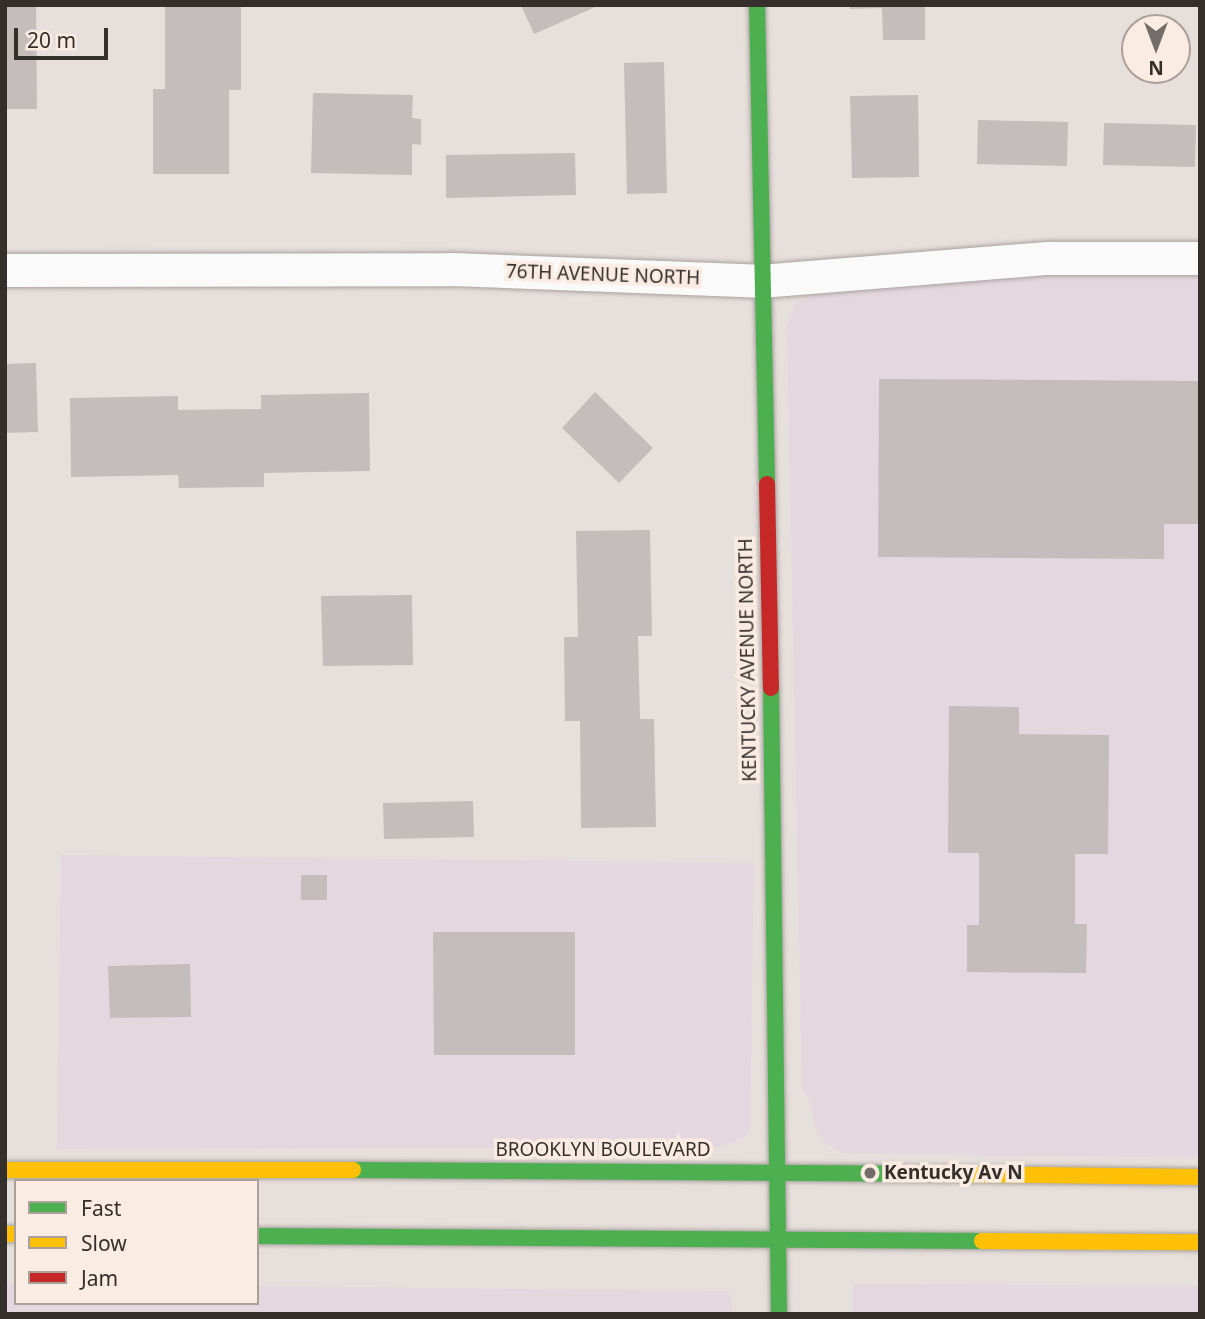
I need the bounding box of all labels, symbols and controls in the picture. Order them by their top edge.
scale bar [18,14,112,58]
north arrow [1121,14,1191,84]
text: 20 m [27,26,76,54]
text: N [1148,55,1164,81]
street label: 76TH AVENUE NORTH [506,260,700,290]
street label: KENTUCKY AVENUE NORTH [734,538,762,782]
street label: BROOKLYN BOULEVARD [495,1139,711,1161]
place label: Kentucky Av N [884,1162,1023,1184]
marker: Kentucky Av N [862,1165,878,1181]
legend [14,1179,259,1305]
text: Fast [81,1194,121,1222]
text: Slow [81,1229,127,1257]
text: Jam [81,1264,118,1292]

